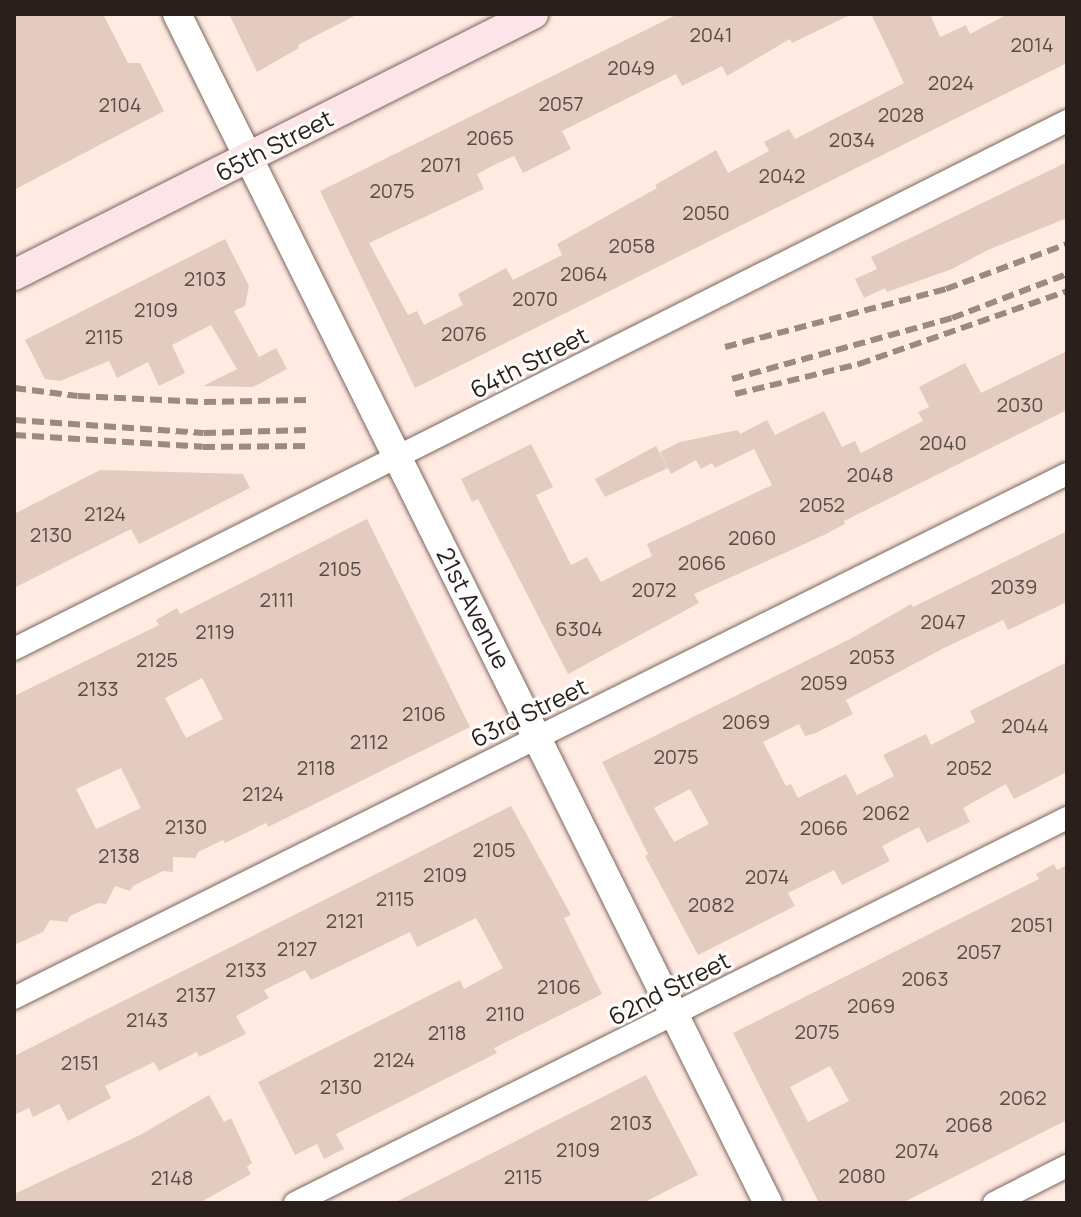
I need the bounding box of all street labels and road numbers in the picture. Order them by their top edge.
street label: 65th Street [210,103,338,187]
street label: 64th Street [465,320,593,404]
street label: 21st Avenue [431,543,517,673]
street label: 63rd Street [466,671,592,753]
street label: 62nd Street [604,945,734,1031]

